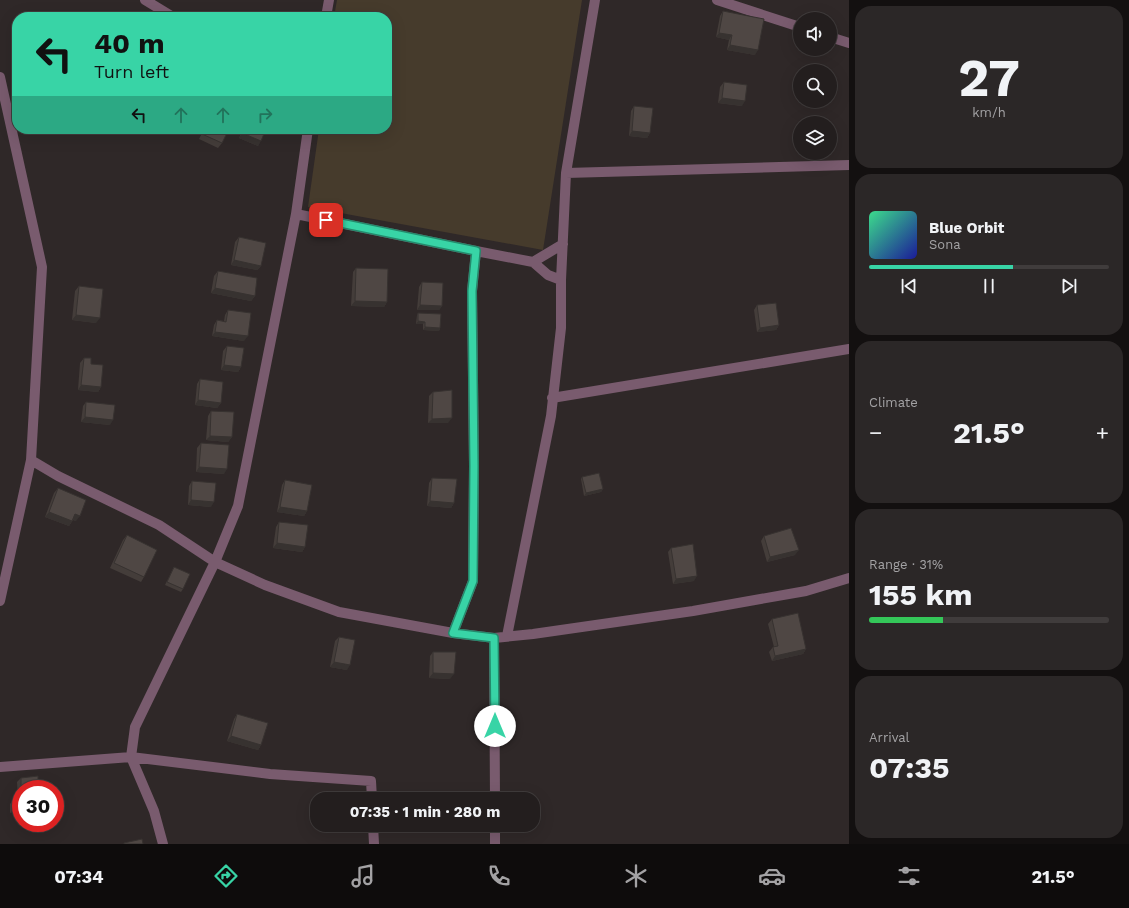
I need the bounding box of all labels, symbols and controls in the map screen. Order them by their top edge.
map controls [793,12,837,160]
button: sound [793,12,837,56]
text: 40 m [94,27,164,60]
icon: left [28,28,80,80]
text: 27 [958,48,1020,109]
text: Turn left [94,61,169,82]
button: search [793,64,837,108]
icon: left [128,104,150,126]
icon: ahead [170,104,192,126]
icon: ahead [212,104,234,126]
icon: right [254,104,276,126]
text: km/h [972,105,1006,120]
button: layers [793,116,837,160]
pin [309,203,343,237]
icon: arrive [315,209,337,231]
text: Blue Orbit [929,219,1004,237]
text: Sona [929,237,961,252]
icon: previous [898,275,920,297]
icon: pause [978,275,1000,297]
icon: next [1058,275,1080,297]
text: Climate [869,395,918,410]
text: 21.5° [953,415,1025,450]
text: − [869,420,882,445]
text: + [1096,420,1109,445]
text: Range · 31% [869,557,943,572]
text: 155 km [869,577,972,612]
position arrow [474,705,516,747]
text: Arrival [869,730,910,745]
text: 07:35 [869,750,950,785]
speed limit sign: 30 [12,780,64,832]
text: 07:35 · 1 min · 280 m [350,803,500,821]
icon: directions [212,862,240,890]
icon: music [349,862,377,890]
icon: phone [485,862,513,890]
icon: climate [622,862,650,890]
icon: car [758,862,786,890]
icon: filters [895,862,923,890]
text: 07:34 [54,866,104,887]
text: 21.5° [1032,866,1075,887]

